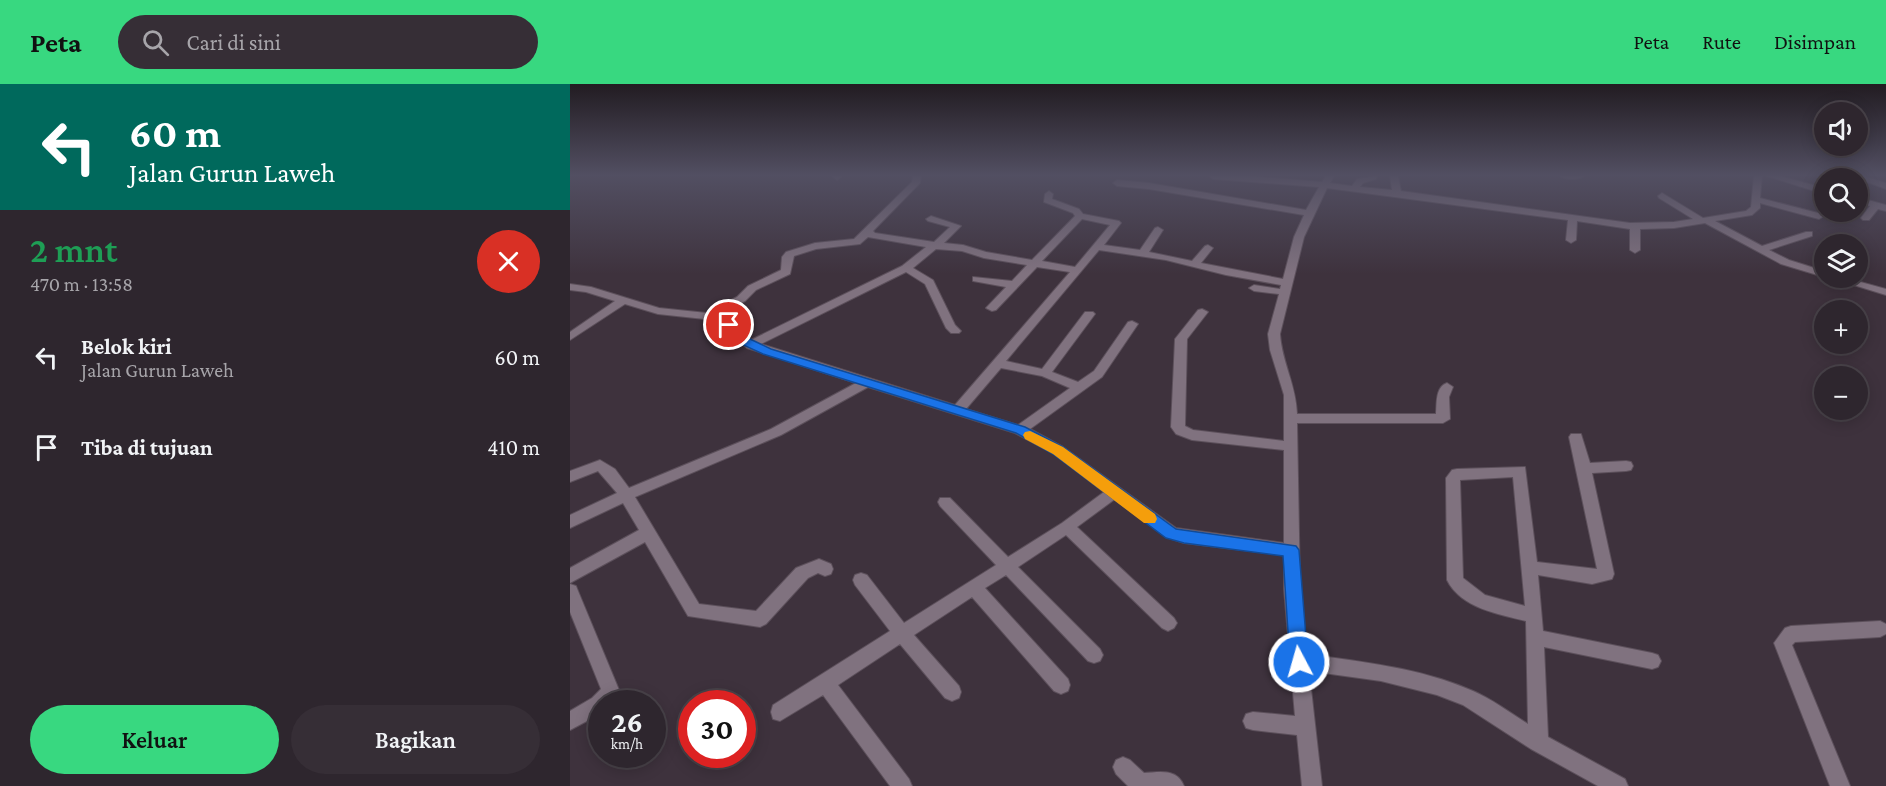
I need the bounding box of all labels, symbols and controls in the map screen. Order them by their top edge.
search box [118,15,538,69]
icon: search [139,26,172,59]
text: Peta [30,27,82,58]
text: Cari di sini [187,30,281,55]
text: Peta [1633,30,1669,54]
text: Rute [1702,30,1741,54]
text: Disimpan [1774,30,1856,54]
map controls [1814,102,1868,420]
button: sound [1814,102,1868,156]
icon: left [30,108,108,186]
text: 60 m [129,109,221,156]
text: Jalan Gurun Laweh [129,158,335,188]
button: search [1814,168,1868,222]
text: 2 mnt [30,230,117,270]
button: close [477,230,540,293]
button: layers [1814,234,1868,288]
text: 470 m · 13:58 [30,273,133,295]
pin [703,299,754,350]
button: + [1814,300,1868,354]
icon: arrive [712,308,745,341]
text: Belok kiri [81,334,172,359]
icon: left [30,341,63,374]
text: 60 m [495,345,540,370]
text: Jalan Gurun Laweh [81,359,234,381]
button: − [1814,366,1868,420]
icon: arrive [30,431,63,464]
text: Tiba di tujuan [81,435,213,460]
text: 410 m [487,435,540,460]
position arrow [1267,630,1331,694]
speed limit sign: 30 [678,690,756,768]
button: Keluar [30,705,279,774]
button: Bagikan [291,705,540,774]
text: 26 [611,705,643,738]
text: km/h [611,736,643,752]

